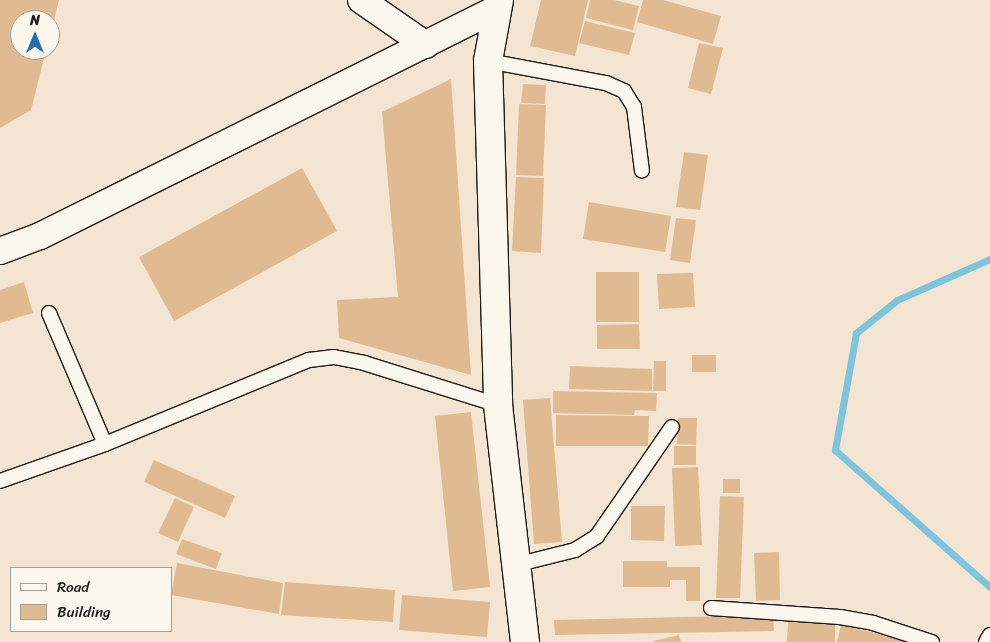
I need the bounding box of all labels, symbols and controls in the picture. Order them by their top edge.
text: N [30,8,40,33]
north arrow [10,10,60,60]
legend [10,567,172,632]
text: Road [57,574,89,600]
text: Building [57,599,111,625]

